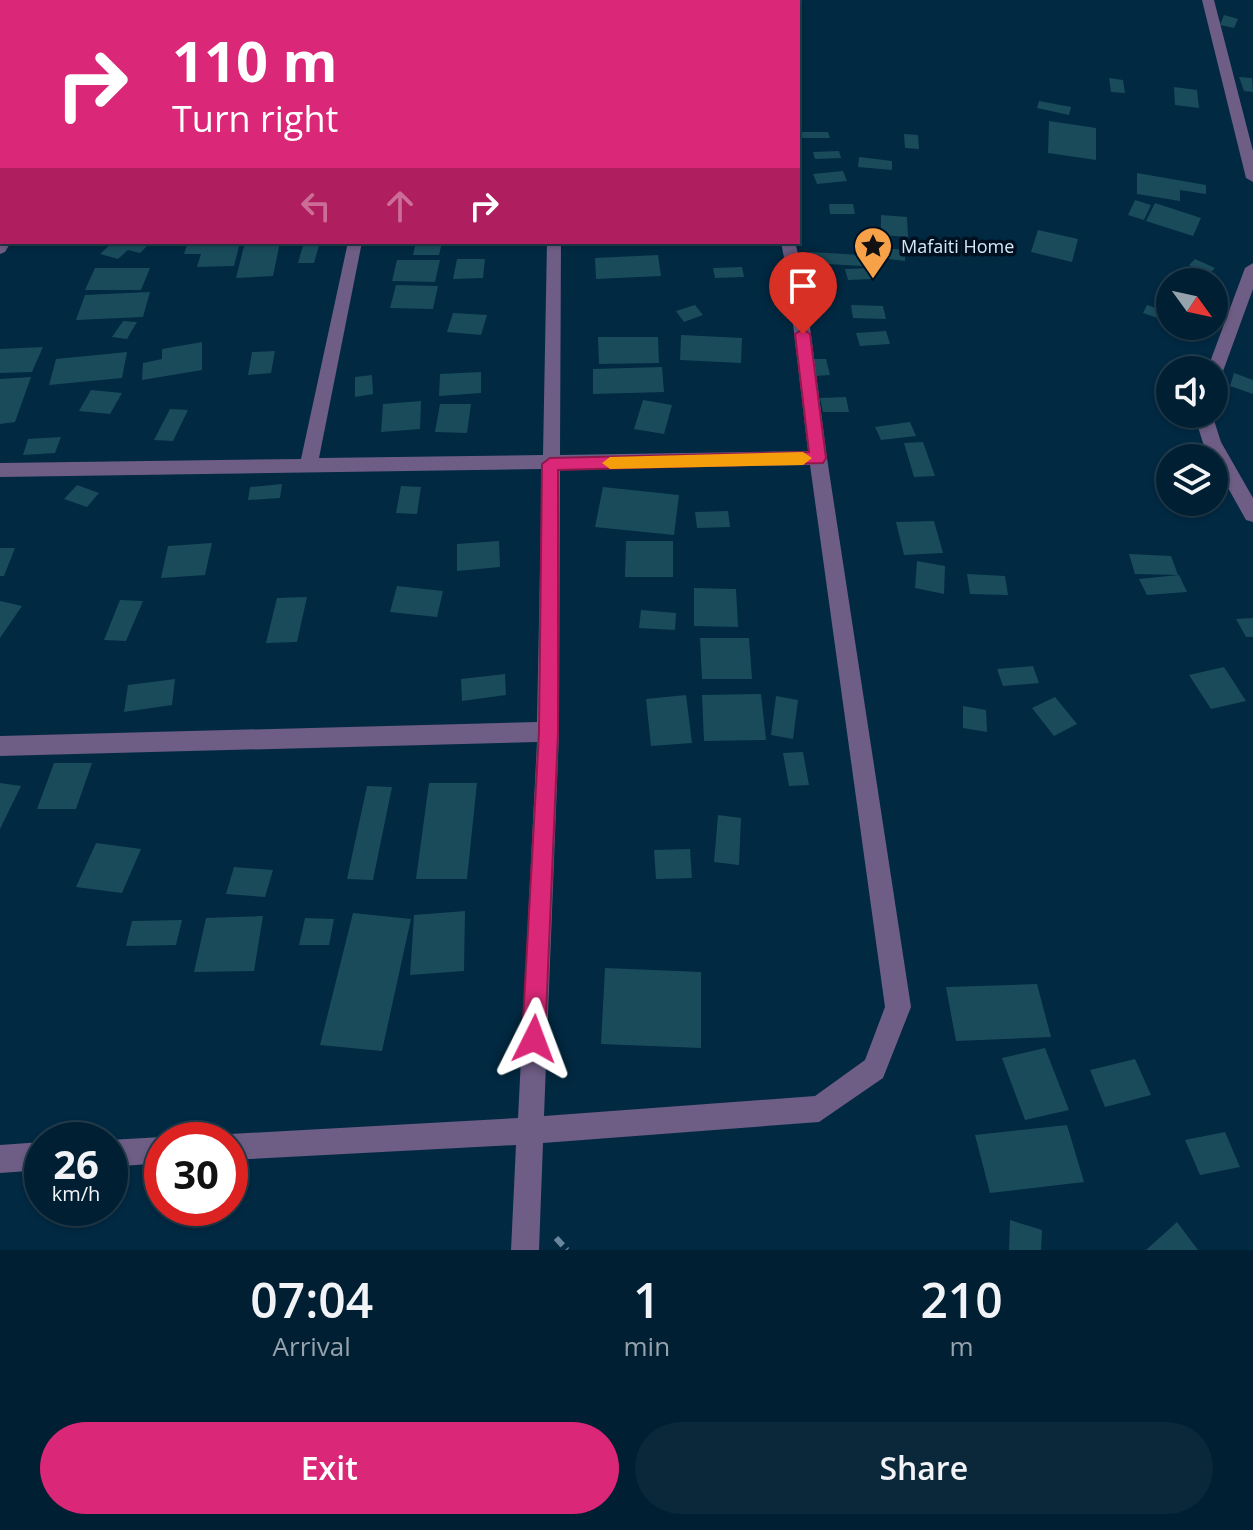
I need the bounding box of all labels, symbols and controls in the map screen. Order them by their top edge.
text: 110 m [172,22,338,98]
icon: right [40,32,144,136]
text: Turn right [172,94,338,143]
icon: left [294,184,338,228]
icon: ahead [378,184,422,228]
icon: right [462,184,506,228]
place icon: Mafaiti Home [852,225,894,280]
place label: Mafaiti Home [901,234,1014,258]
pin [769,252,837,334]
icon: arrive [781,264,825,308]
north arrow [1156,268,1228,340]
map controls [1156,268,1228,516]
button: sound [1156,356,1228,428]
button: layers [1156,444,1228,516]
position arrow [492,997,576,1081]
speed limit sign: 30 [144,1122,248,1226]
text: 26 [53,1136,99,1191]
text: km/h [52,1180,100,1207]
text: 07:04 [250,1267,373,1332]
text: 1 [633,1267,661,1332]
text: 210 [920,1267,1003,1332]
text: Arrival [273,1328,351,1364]
text: min [624,1328,670,1364]
text: m [950,1328,974,1364]
button: Exit [40,1422,619,1514]
button: Share [635,1422,1213,1514]

